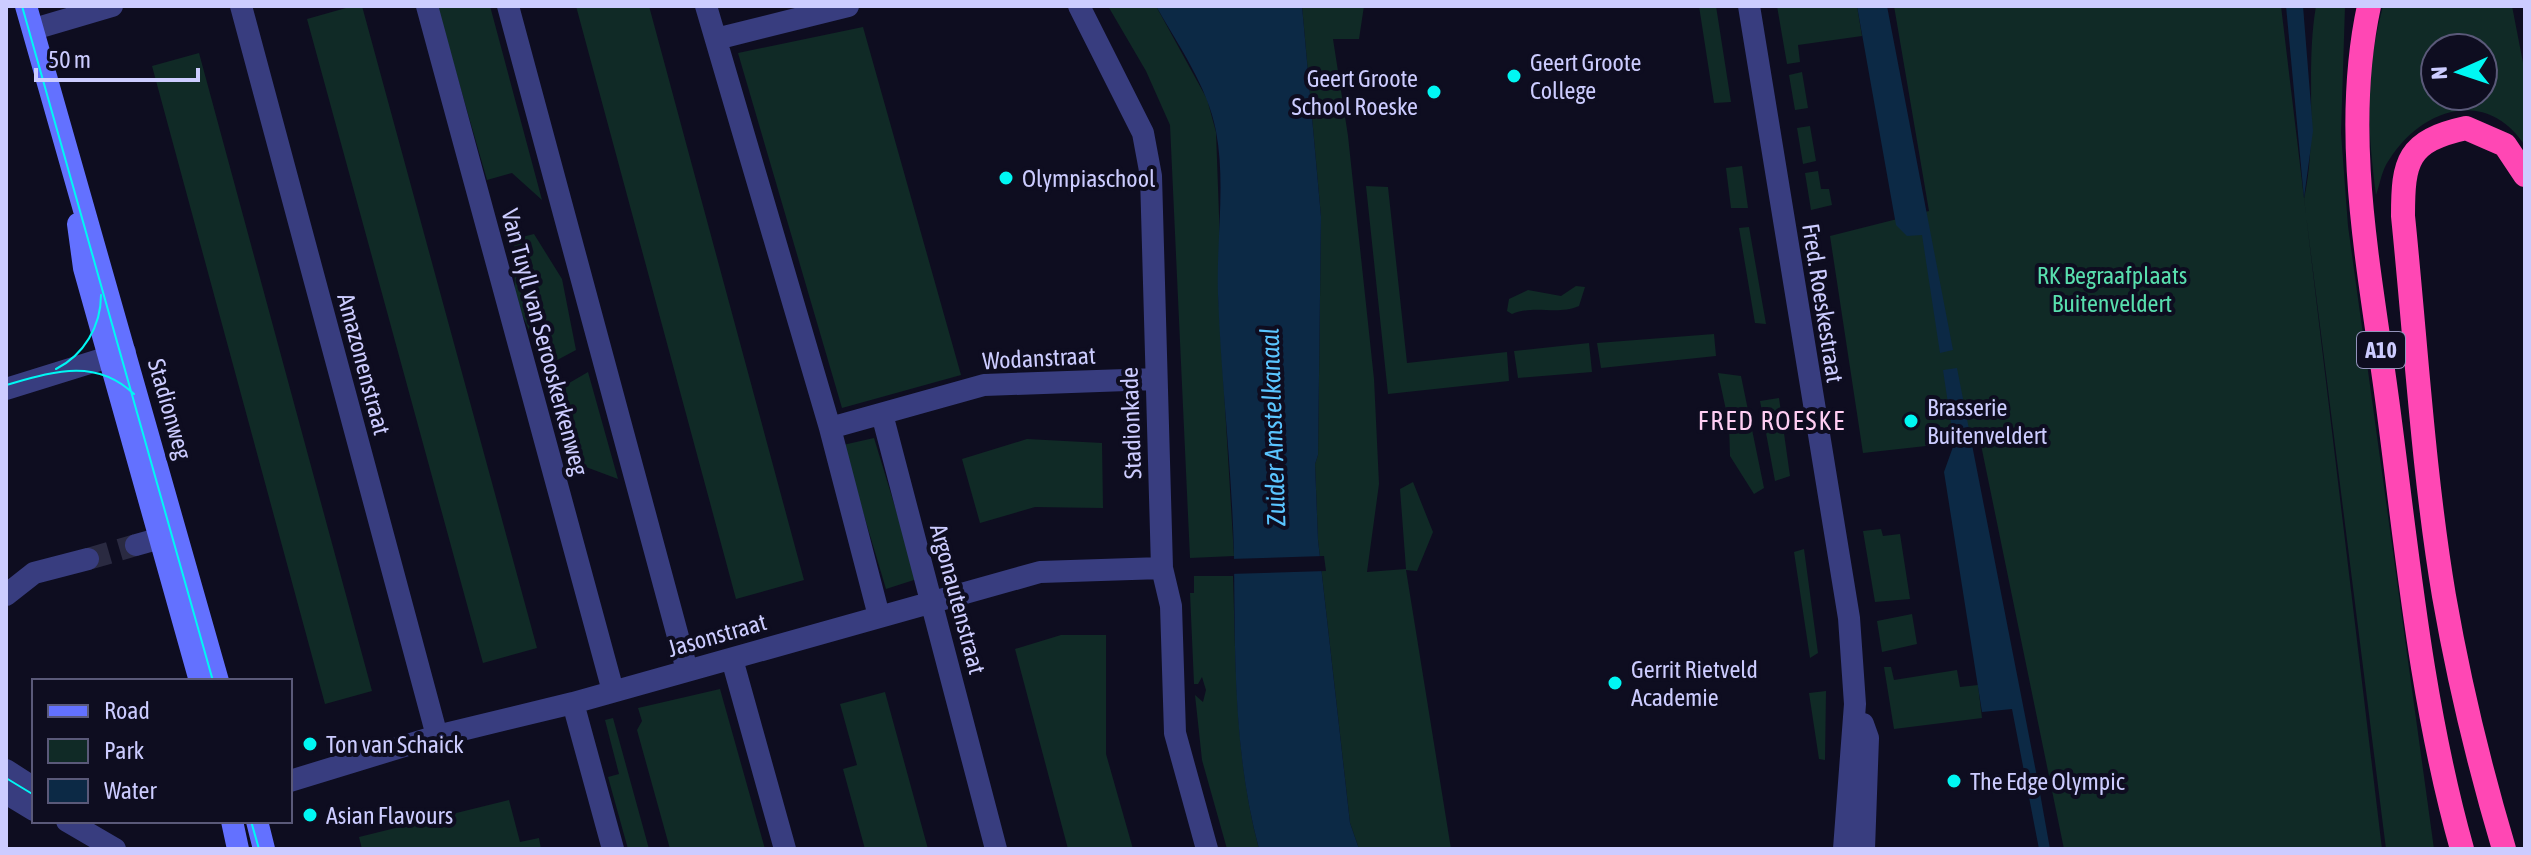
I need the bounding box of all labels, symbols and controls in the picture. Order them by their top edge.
scale bar [36,32,198,82]
north arrow [2419,32,2499,112]
text: 50 m [48,46,91,73]
place label: Geert Groote College [1530,49,1641,104]
place label: Geert Groote School Roeske [1292,65,1418,120]
text: N [2426,66,2452,80]
marker: Geert Groote College [1505,67,1523,85]
marker: Geert Groote School Roeske [1425,83,1443,101]
place label: Olympiaschool [1022,165,1156,192]
marker: Olympiaschool [997,169,1015,187]
street label: Van Tuyll van Serooskerkenweg [496,206,594,479]
street label: Fred. Roeskestraat [1797,221,1849,385]
park label: RK Begraafplaats Buitenveldert [2037,262,2187,317]
street label: Amazonenstraat [332,290,396,438]
water label: Zuider Amstelkanaal [1255,327,1291,527]
road number: A10 [2357,332,2405,368]
street label: Wodanstraat [982,342,1096,374]
street label: Stadionweg [143,356,197,463]
street label: Stadionkade [1116,367,1146,479]
place label: Brasserie Buitenveldert [1927,394,2047,449]
district label: FRED ROESKE [1698,406,1846,436]
marker: Brasserie Buitenveldert [1902,412,1920,430]
street label: Argonautenstraat [925,521,991,677]
street label: Jasonstraat [665,608,770,662]
place label: Gerrit Rietveld Academie [1631,656,1758,711]
marker: Gerrit Rietveld Academie [1606,674,1624,692]
legend [32,679,292,823]
text: Road [104,697,150,724]
place label: Ton van Schaick [326,731,464,758]
marker: Ton van Schaick [301,735,319,753]
text: Park [104,737,145,764]
place label: The Edge Olympic [1970,768,2125,795]
marker: The Edge Olympic [1945,772,1963,790]
text: Water [104,777,157,804]
place label: Asian Flavours [326,802,453,829]
marker: Asian Flavours [301,806,319,824]

